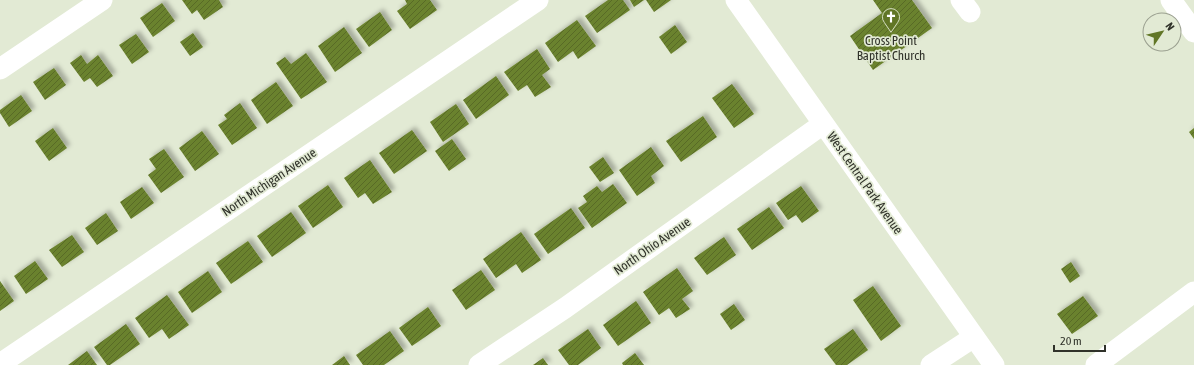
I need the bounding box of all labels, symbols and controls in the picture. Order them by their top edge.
church icon: Cross Point Baptist Church [881,7,901,32]
north arrow [1142,12,1182,52]
text: N [1163,20,1177,32]
place label: Cross Point Baptist Church [857,33,925,63]
street label: West Central Park Avenue [824,129,906,237]
street label: North Michigan Avenue [219,145,319,219]
street label: North Ohio Avenue [611,214,693,278]
scale bar [1054,327,1105,353]
text: 20 m [1060,334,1082,348]

